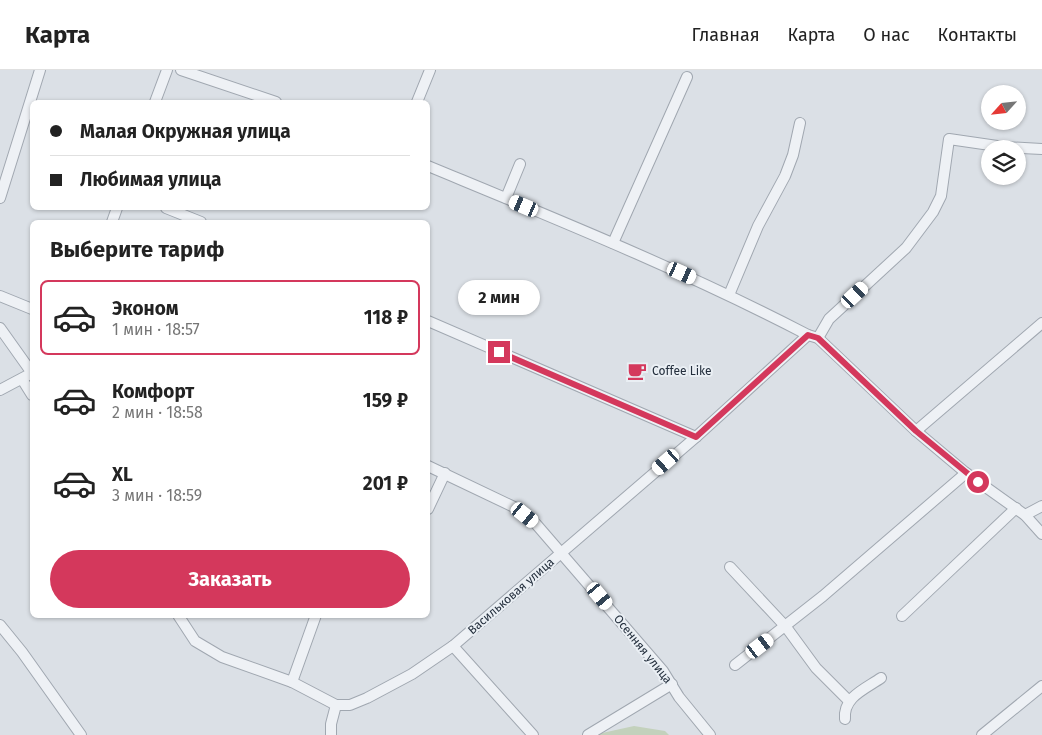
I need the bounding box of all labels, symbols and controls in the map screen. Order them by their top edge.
text: Карта [25,21,90,49]
text: Главная [692,24,760,46]
text: Карта [788,24,835,46]
text: О нас [863,24,910,46]
text: Контакты [938,24,1017,46]
north arrow [981,85,1026,130]
map controls [981,85,1026,185]
text: Малая Окружная улица [80,120,291,143]
button: layers [981,140,1026,185]
text: Любимая улица [80,168,221,191]
car [507,193,540,219]
text: Выберите тариф [50,236,225,263]
car [665,260,698,286]
car [838,279,871,311]
callout: 2 мин [458,280,540,314]
text: 2 мин [478,288,520,307]
icon: car [52,295,97,340]
text: Эконом [112,297,179,320]
text: 118 ₽ [364,306,408,329]
text: 1 мин · 18:57 [112,320,200,339]
route end [488,341,510,363]
cafe icon: Coffee Like [626,360,648,382]
place label: Coffee Like [652,364,712,378]
icon: car [52,378,97,423]
text: Комфорт [112,380,194,403]
text: 159 ₽ [363,389,408,412]
text: 2 мин · 18:58 [112,403,203,422]
car [649,446,682,478]
icon: car [52,461,97,506]
text: XL [112,463,133,486]
route start [967,471,989,493]
text: 201 ₽ [363,472,408,495]
text: 3 мин · 18:59 [112,486,202,505]
car [508,500,541,530]
button: Заказать [50,550,410,608]
street label: Васильковая улица [465,555,557,637]
car [584,580,615,612]
street label: Осенняя улица [611,612,675,686]
car [743,631,776,661]

